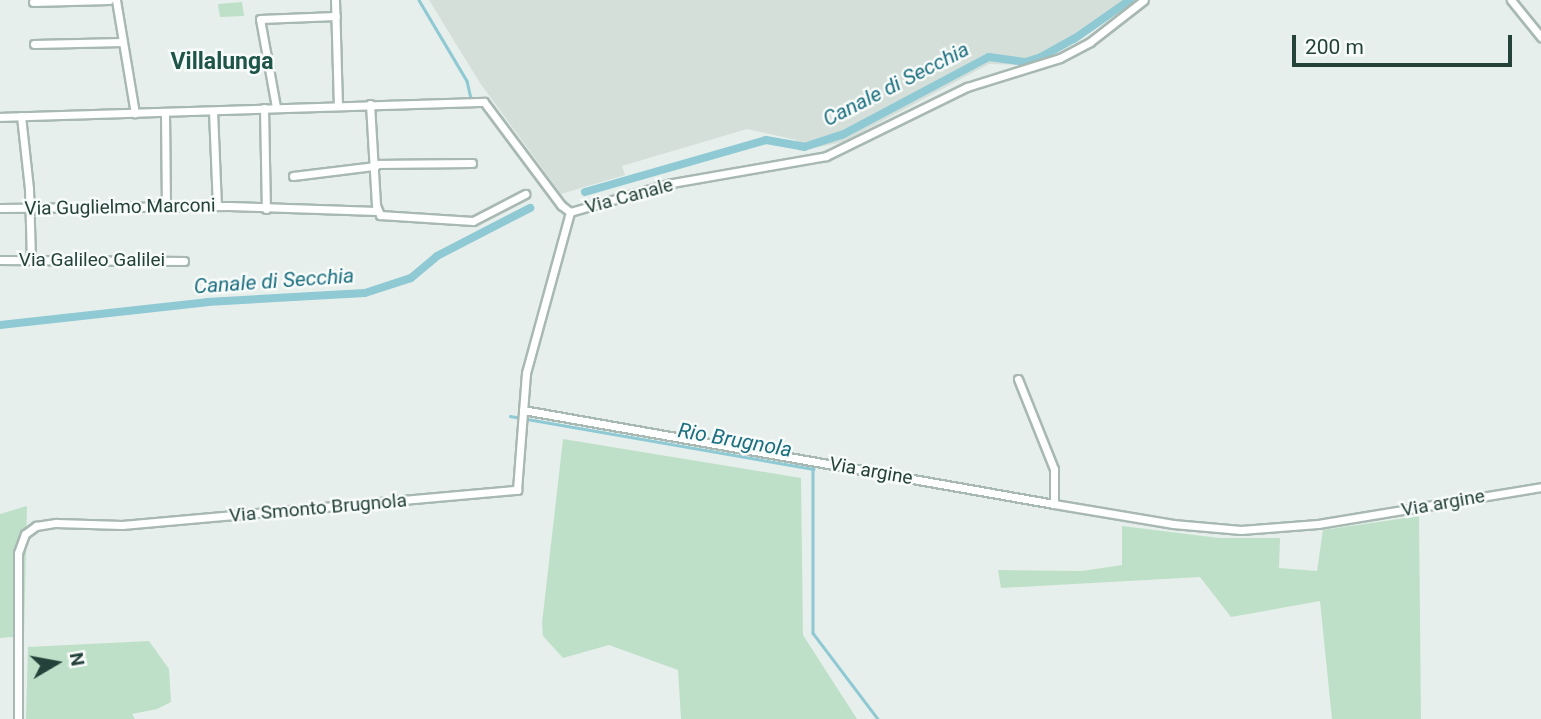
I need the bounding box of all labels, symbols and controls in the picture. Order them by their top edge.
scale bar [1296,21,1516,65]
text: 200 m [1305,35,1364,59]
water label: Canale di Secchia [819,36,973,132]
district label: Villalunga [171,48,273,76]
street label: Via Canale [583,173,675,219]
street label: Via Guglielmo Marconi [24,194,216,220]
street label: Via Galileo Galilei [19,249,165,271]
water label: Canale di Secchia [193,263,355,299]
water label: Rio Brugnola [676,418,794,462]
street label: Via argine [828,452,914,490]
street label: Via argine [1400,484,1486,522]
street label: Via Smonto Brugnola [228,489,408,527]
north arrow [21,628,91,698]
text: N [65,651,90,668]

